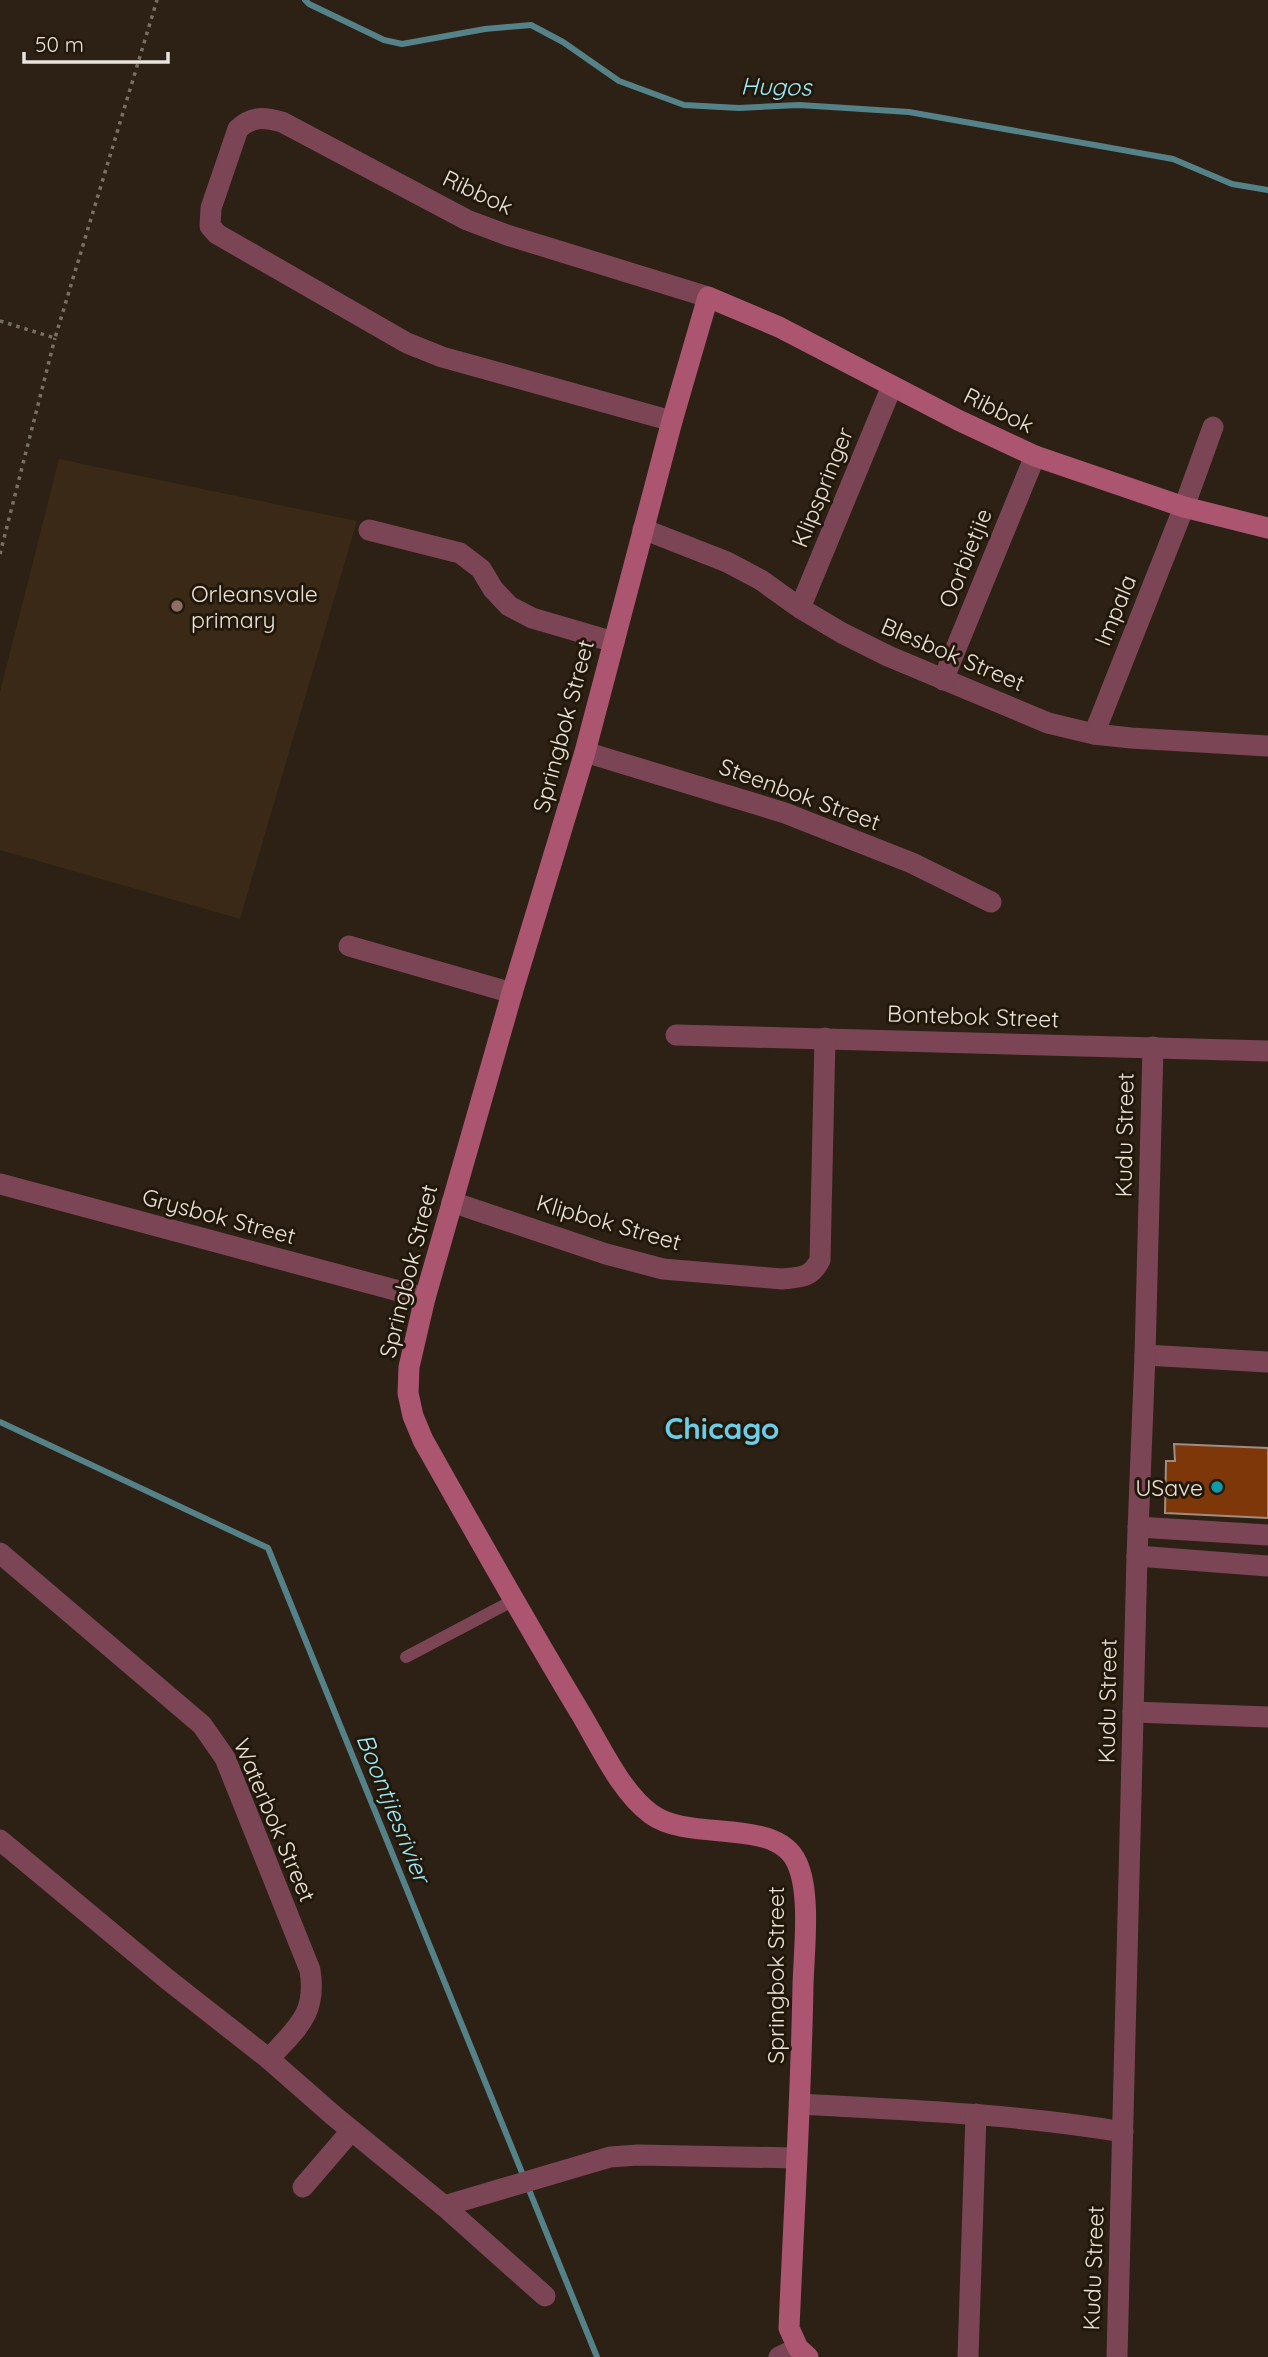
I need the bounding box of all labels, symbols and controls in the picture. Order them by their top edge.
scale bar [24,21,168,65]
text: 50 m [35,31,84,57]
water label: Hugos [740,70,813,102]
street label: Ribbok [438,163,518,221]
street label: Ribbok [959,381,1039,439]
street label: Klipspringer [785,422,859,551]
street label: Oorbietjie [932,504,998,612]
street label: Impala [1088,570,1142,650]
place label: Orleansvale primary [191,579,318,634]
marker: Orleansvale primary [169,598,185,614]
street label: Blesbok Street [877,611,1029,697]
street label: Springbok Street [526,636,600,816]
street label: Steenbok Street [716,751,885,837]
street label: Bontebok Street [886,999,1060,1034]
street label: Kudu Street [1108,1072,1140,1198]
street label: Springbok Street [372,1181,444,1361]
street label: Grysbok Street [139,1182,299,1250]
street label: Klipbok Street [533,1188,685,1257]
district label: Chicago [664,1409,780,1447]
place label: USave [1135,1473,1203,1502]
marker: USave [1209,1479,1225,1495]
street label: Kudu Street [1091,1638,1123,1764]
water label: Boontjiesrivier [350,1729,439,1889]
street label: Waterbok Street [228,1734,323,1906]
street label: Springbok Street [761,1886,790,2064]
street label: Kudu Street [1076,2205,1110,2331]

